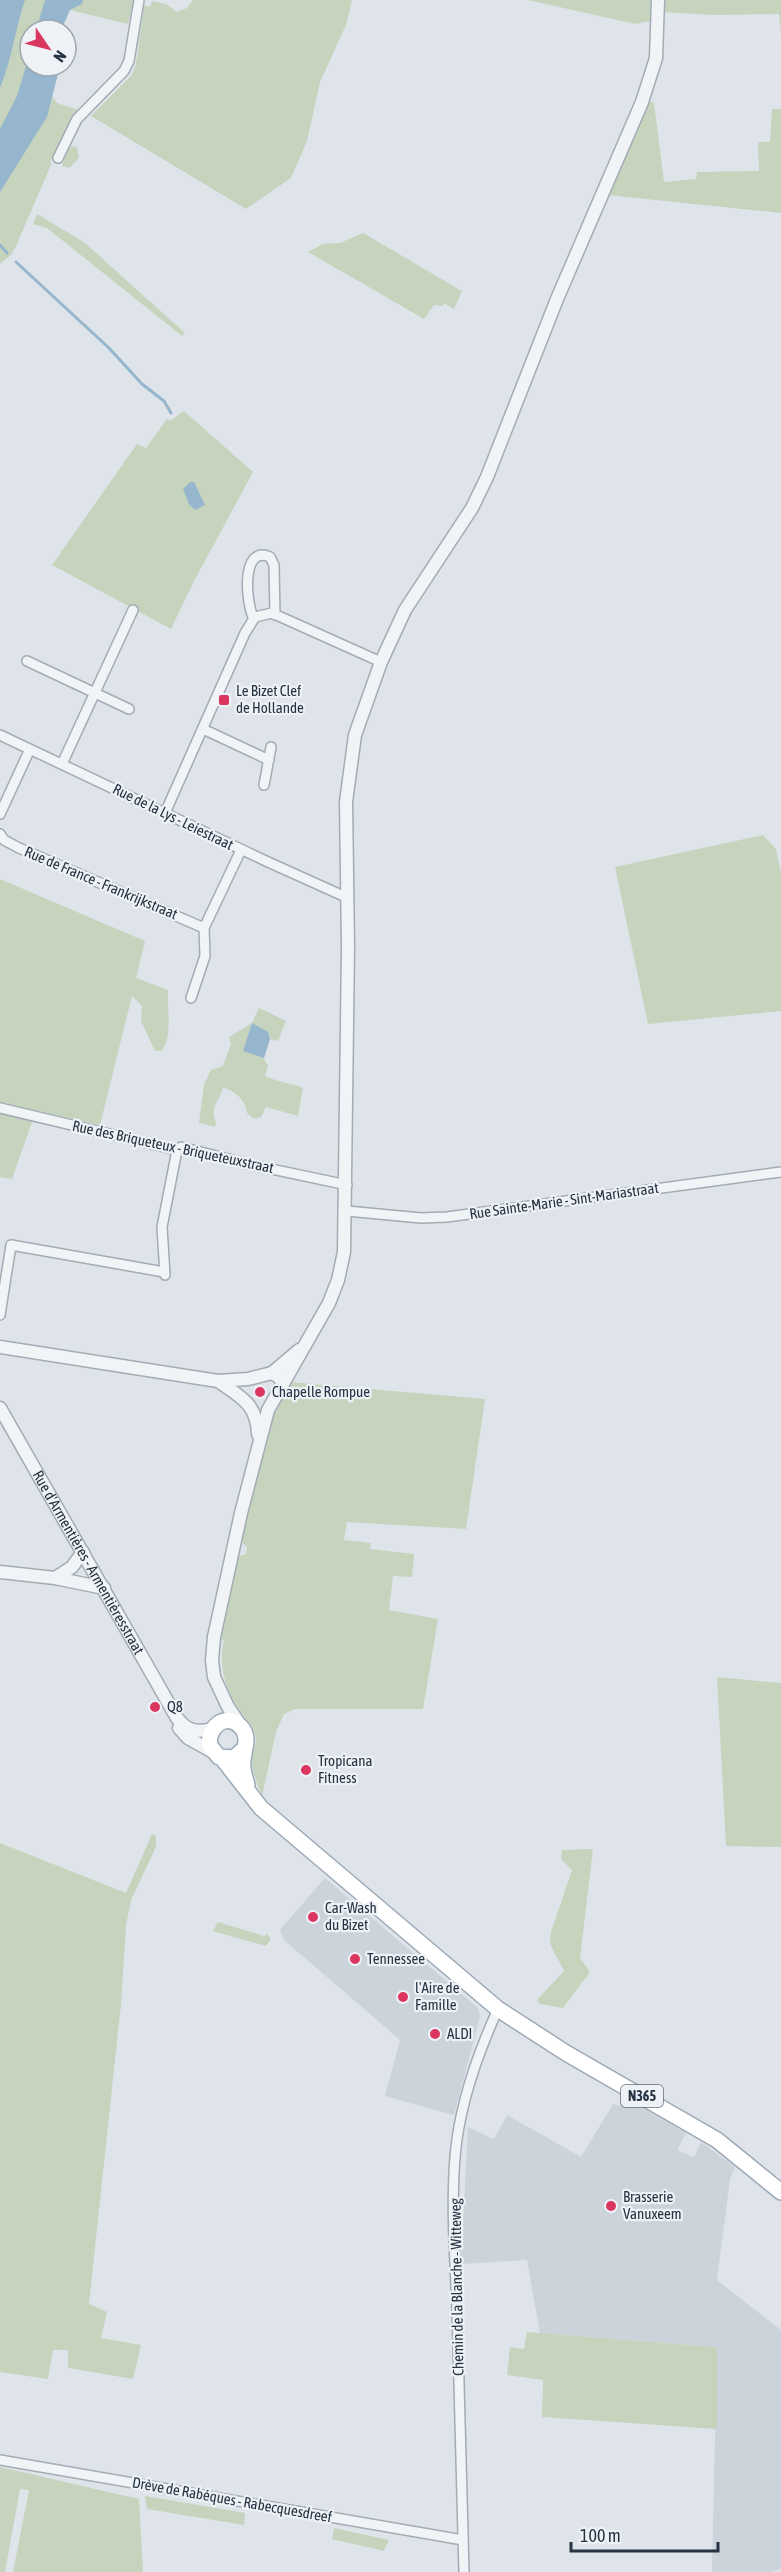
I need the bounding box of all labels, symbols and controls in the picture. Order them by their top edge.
north arrow [18,18,78,78]
text: N [50,48,70,66]
place label: Le Bizet Clef de Hollande [236,682,304,716]
marker: Le Bizet Clef de Hollande [217,693,231,707]
street label: Rue de la Lys - Leiestraat [110,780,236,853]
street label: Rue de France - Frankrijkstraat [22,843,180,923]
street label: Rue des Briqueteux - Briqueteuxstraat [71,1117,275,1176]
street label: Rue Sainte-Marie - Sint-Mariastraat [468,1179,660,1222]
place label: Chapelle Rompue [272,1383,370,1400]
marker: Chapelle Rompue [253,1385,267,1399]
street label: Rue d'Armentières - Armentièresstraat [30,1467,148,1657]
place label: Q8 [167,1698,183,1715]
marker: Q8 [148,1700,162,1714]
place label: Tropicana Fitness [318,1752,373,1786]
marker: Tropicana Fitness [299,1763,313,1777]
place label: Car-Wash du Bizet [325,1899,377,1933]
marker: Car-Wash du Bizet [306,1910,320,1924]
place label: Tennessee [367,1950,425,1967]
marker: Tennessee [348,1952,362,1966]
place label: l'Aire de Famille [415,1979,460,2013]
marker: l'Aire de Famille [396,1990,410,2004]
place label: ALDI [447,2025,472,2042]
marker: ALDI [428,2027,442,2041]
road number: N365 [621,2085,663,2107]
place label: Brasserie Vanuxeem [623,2188,682,2222]
street label: Chemin de la Blanche - Witteweg [446,2197,467,2376]
marker: Brasserie Vanuxeem [604,2199,618,2213]
street label: Drève de Rabéques - Rabecquesdreef [131,2474,333,2525]
scale bar [571,2515,718,2553]
text: 100 m [580,2525,621,2546]

